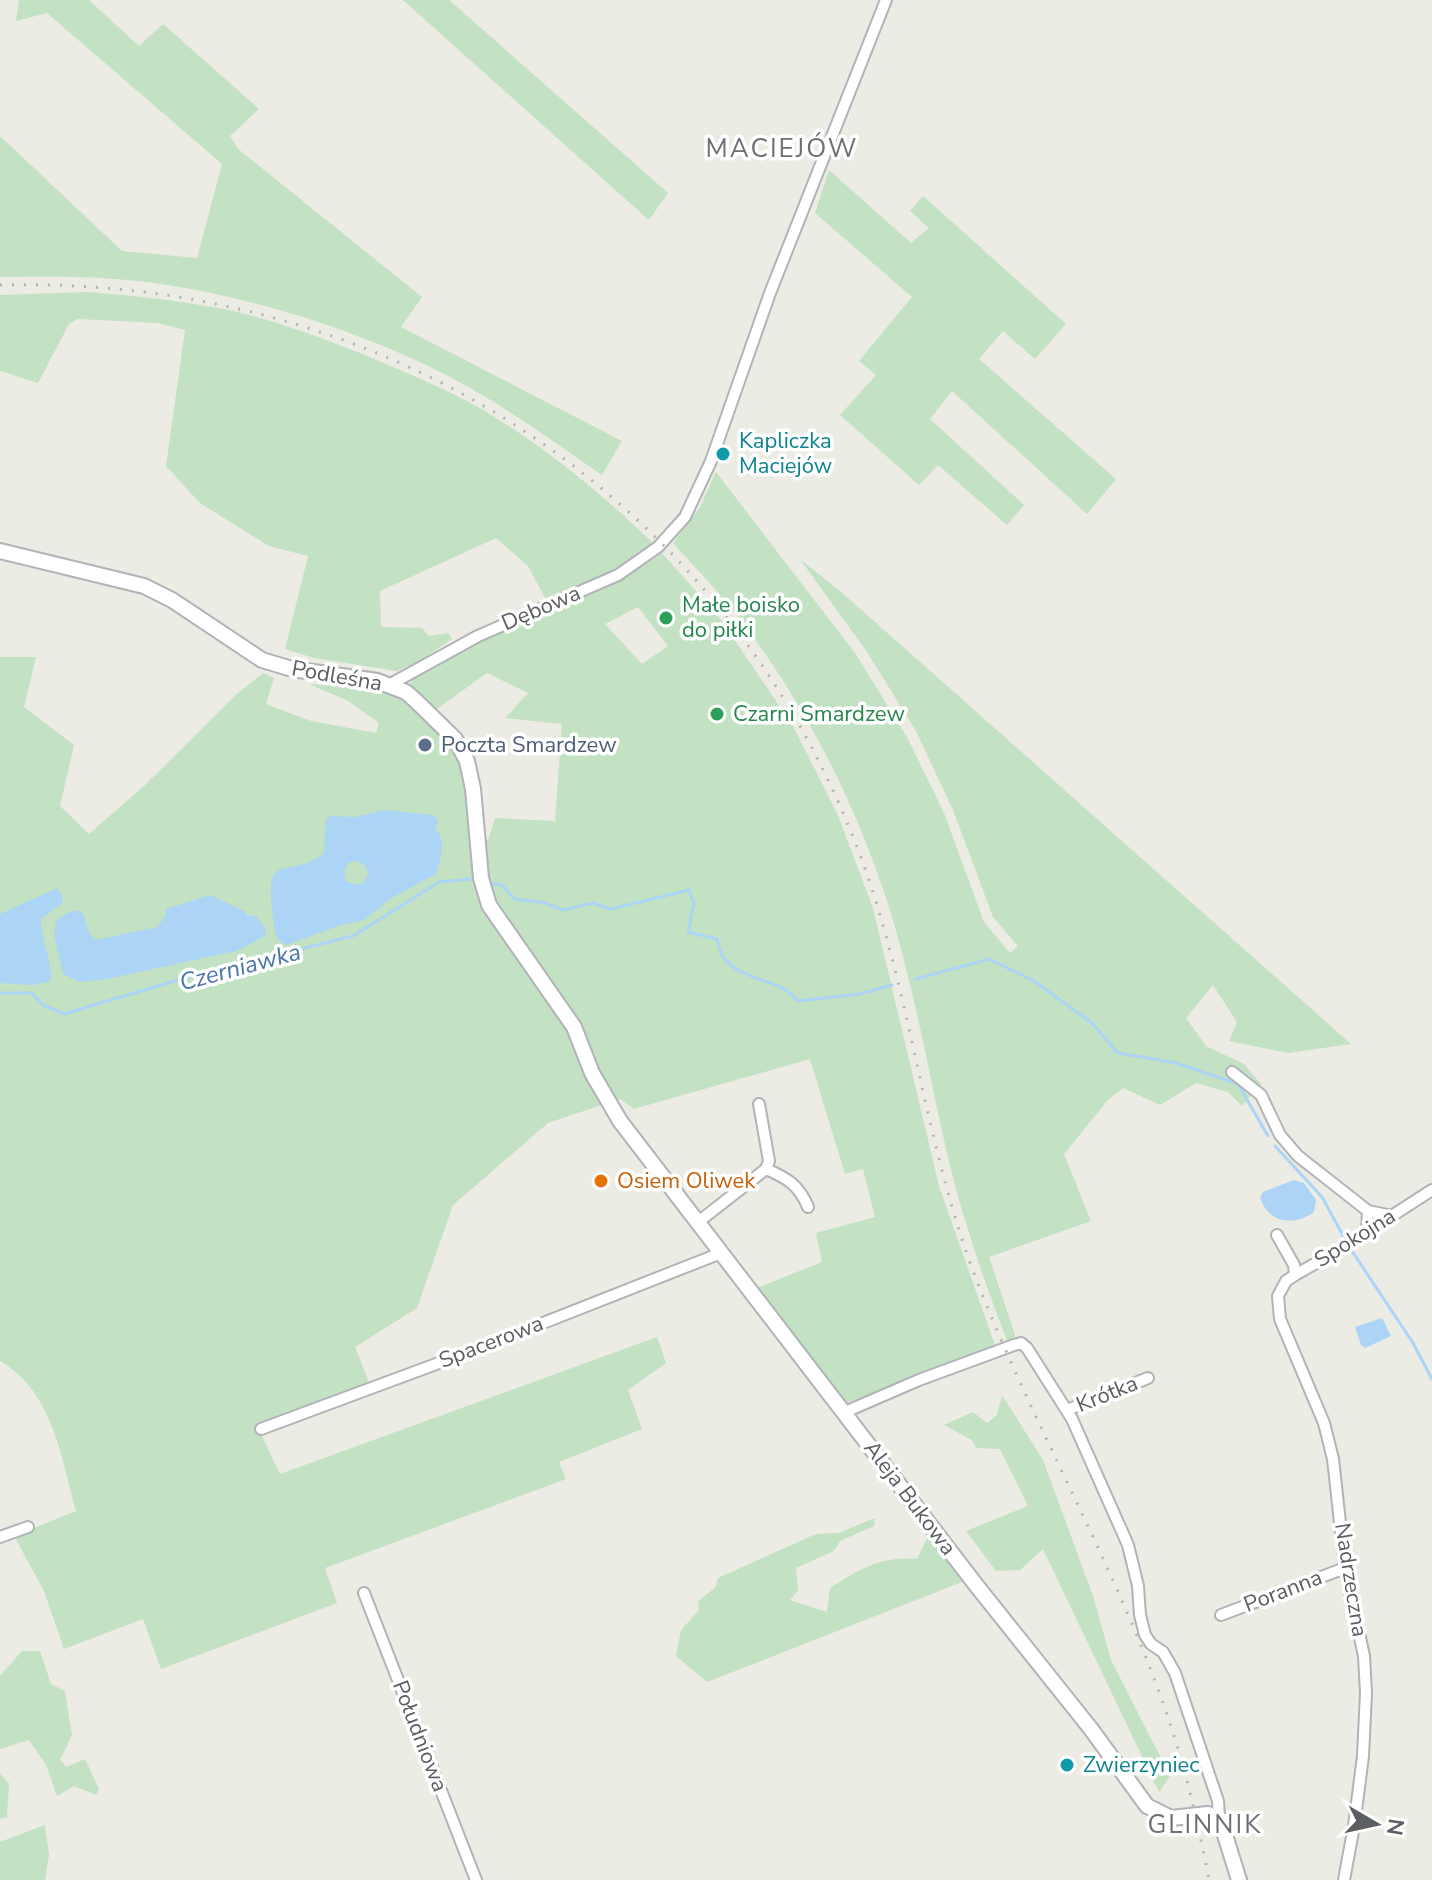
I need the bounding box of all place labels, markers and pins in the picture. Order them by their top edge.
place label: Kapliczka Maciejów [739,426,832,481]
marker: Kapliczka Maciejów [714,445,732,463]
place label: Małe boisko do piłki [682,590,800,645]
marker: Małe boisko do piłki [657,609,675,627]
place label: Czarni Smardzew [733,699,905,729]
marker: Czarni Smardzew [708,705,726,723]
place label: Poczta Smardzew [441,730,617,760]
marker: Poczta Smardzew [416,736,434,754]
place label: Osiem Oliwek [617,1166,756,1196]
marker: Osiem Oliwek [592,1172,610,1190]
place label: Zwierzyniec [1083,1750,1199,1780]
marker: Zwierzyniec [1058,1756,1076,1774]

